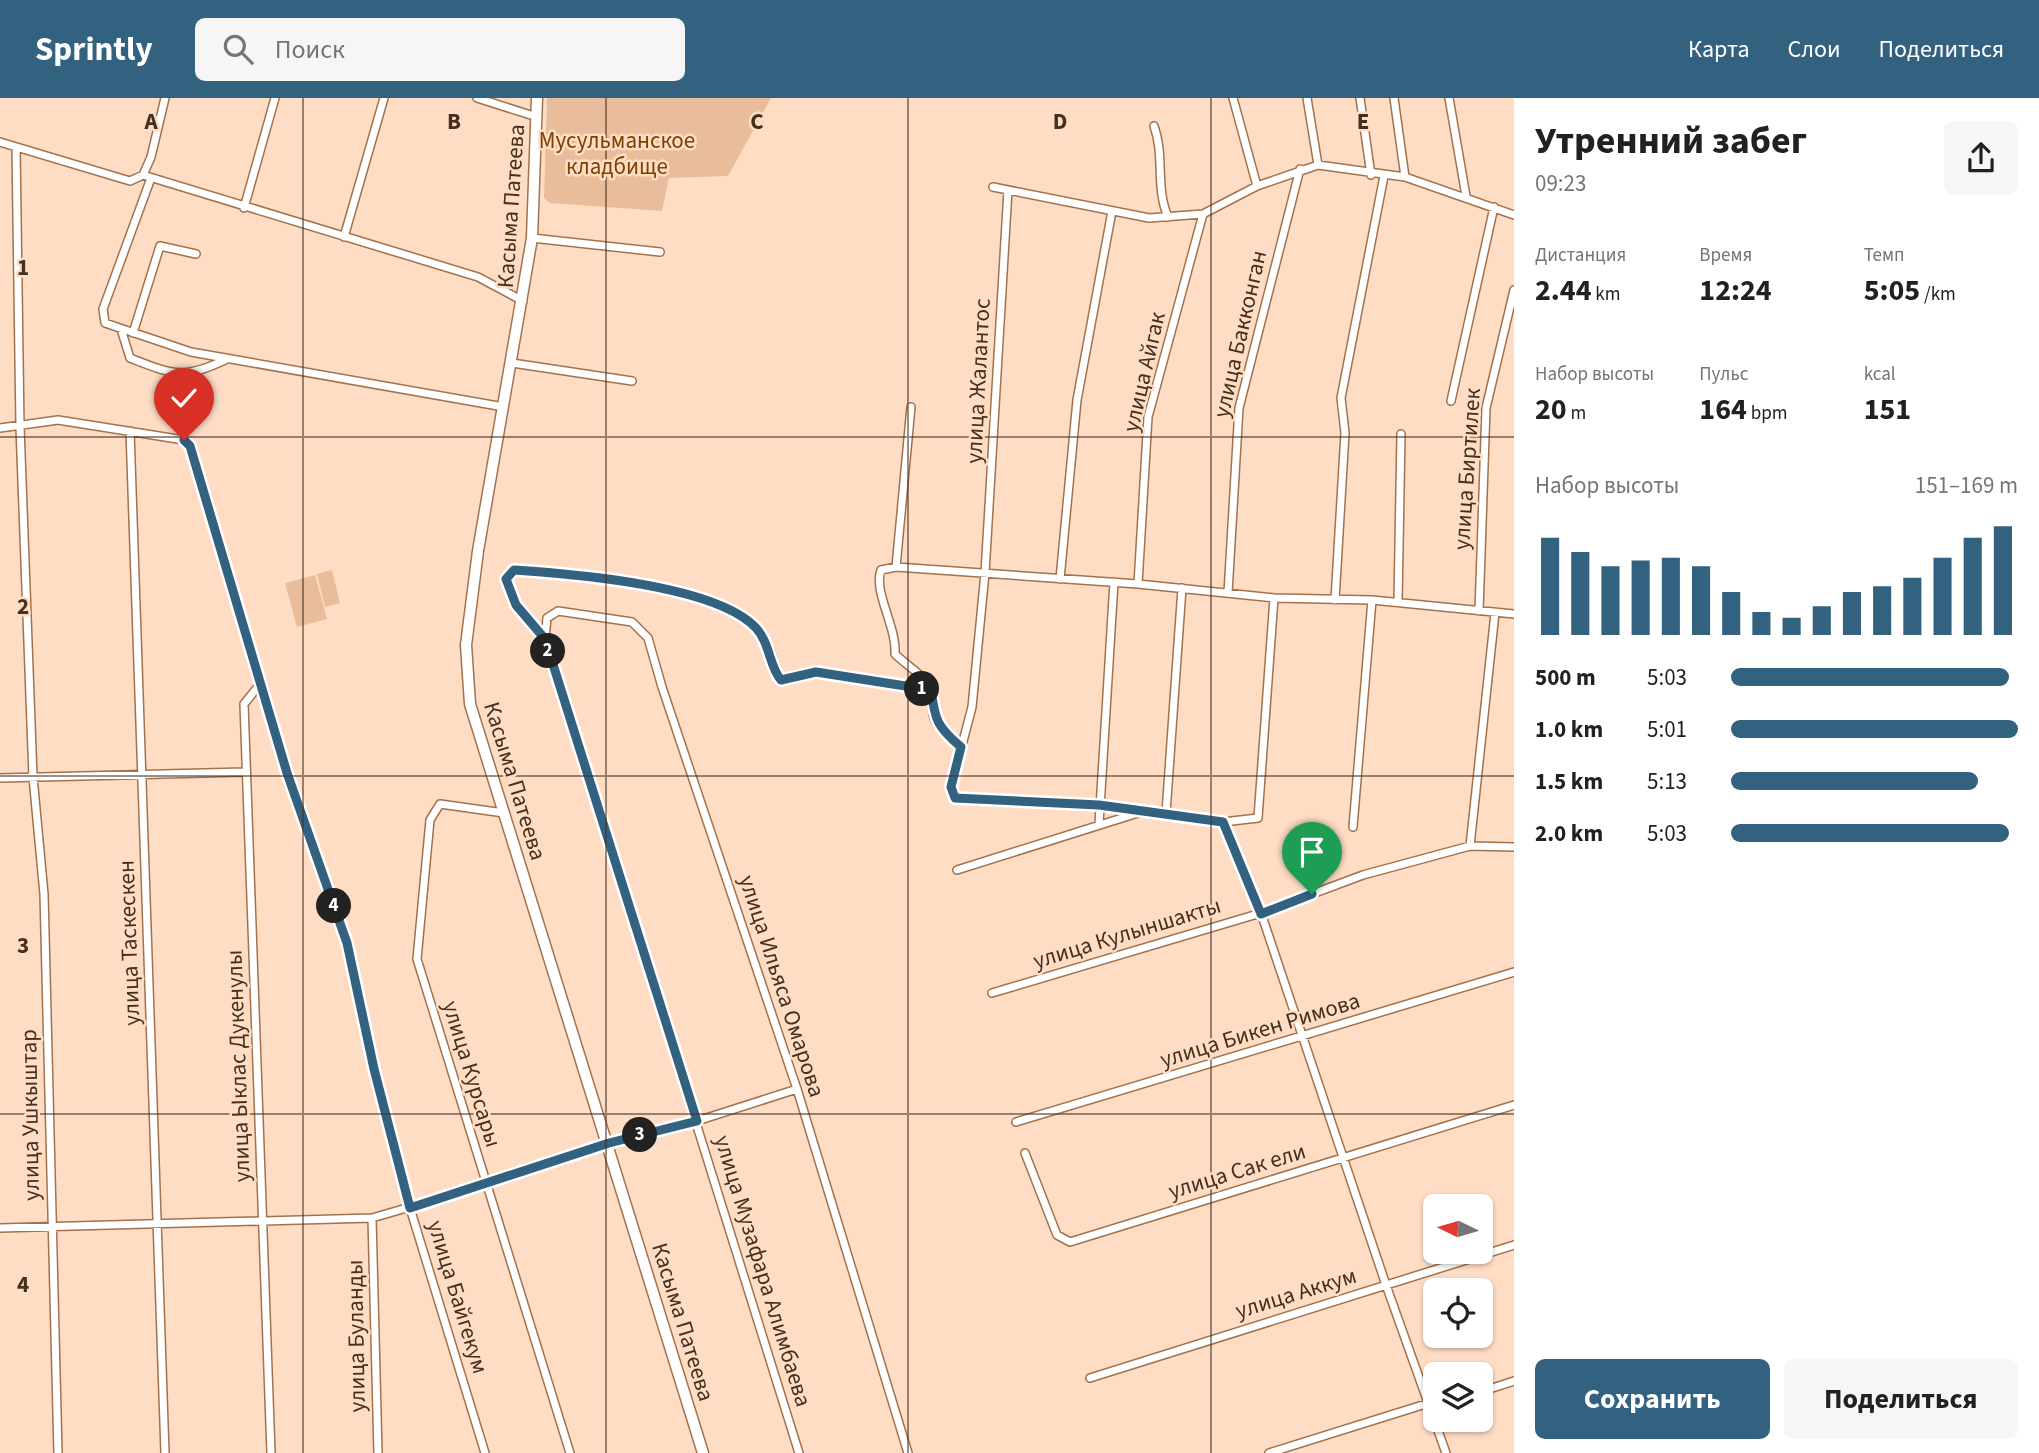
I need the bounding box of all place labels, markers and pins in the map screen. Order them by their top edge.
pin [154,368,214,440]
pin: 2 [530,634,566,668]
pin: 1 [904,672,940,706]
pin [1282,822,1342,894]
pin: 4 [316,888,352,924]
pin: 3 [622,1118,658,1152]

